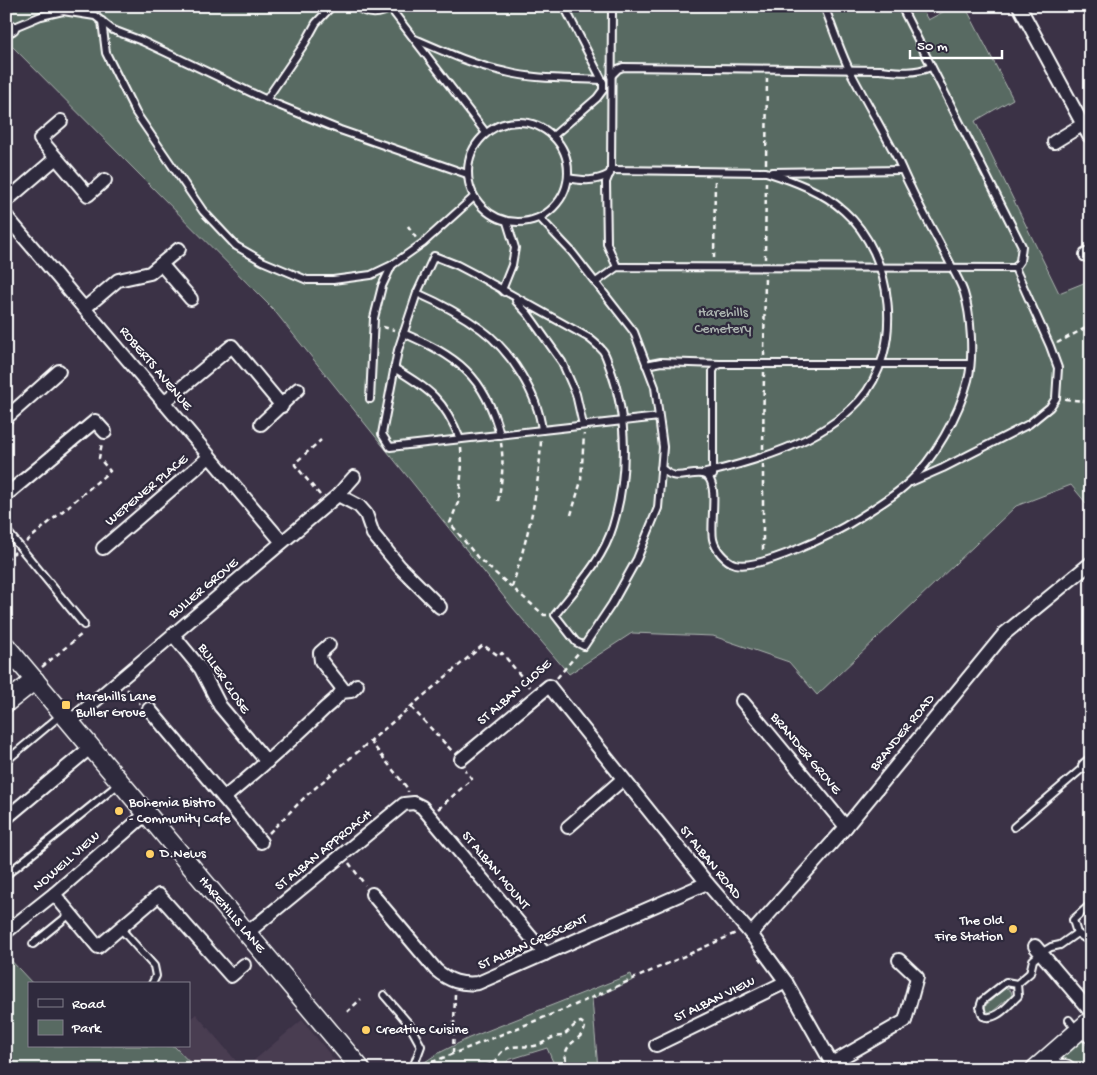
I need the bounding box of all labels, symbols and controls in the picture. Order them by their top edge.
scale bar [910,28,1002,60]
text: 50 m [917,38,948,56]
park label: Harehills Cemetery [695,305,751,338]
street label: ROBERTS AVENUE [115,323,196,416]
street label: WEPENER PLACE [102,451,193,531]
street label: BULLER GROVE [165,554,243,624]
street label: BULLER CLOSE [193,640,253,718]
street label: ST ALBAN CLOSE [474,655,557,730]
place label: Harehills Lane Buller Grove [75,689,157,722]
street label: BRANDER ROAD [866,691,940,775]
marker: Harehills Lane Buller Grove [60,699,72,711]
street label: BRANDER GROVE [765,709,845,799]
place label: Bohemia Bistro - Community Cafe [128,795,231,828]
marker: Bohemia Bistro - Community Cafe [113,805,125,817]
street label: ST ALBAN APPROACH [272,806,377,895]
street label: ST ALBAN ROAD [675,823,745,904]
street label: NOWELL VIEW [30,828,104,896]
street label: ST ALBAN MOUNT [457,828,533,914]
place label: D.News [159,846,207,863]
marker: D.News [144,848,156,860]
street label: HAREHILLS LANE [195,873,270,958]
street label: ST ALBAN CRESCENT [476,911,591,975]
place label: The Old Fire Station [934,913,1005,946]
marker: The Old Fire Station [1007,923,1019,935]
street label: ST ALBAN VIEW [672,973,758,1027]
legend [28,982,190,1048]
text: Road [72,996,106,1014]
text: Park [71,1020,102,1038]
place label: Creative Cuisine [376,1022,469,1039]
marker: Creative Cuisine [360,1024,372,1036]

